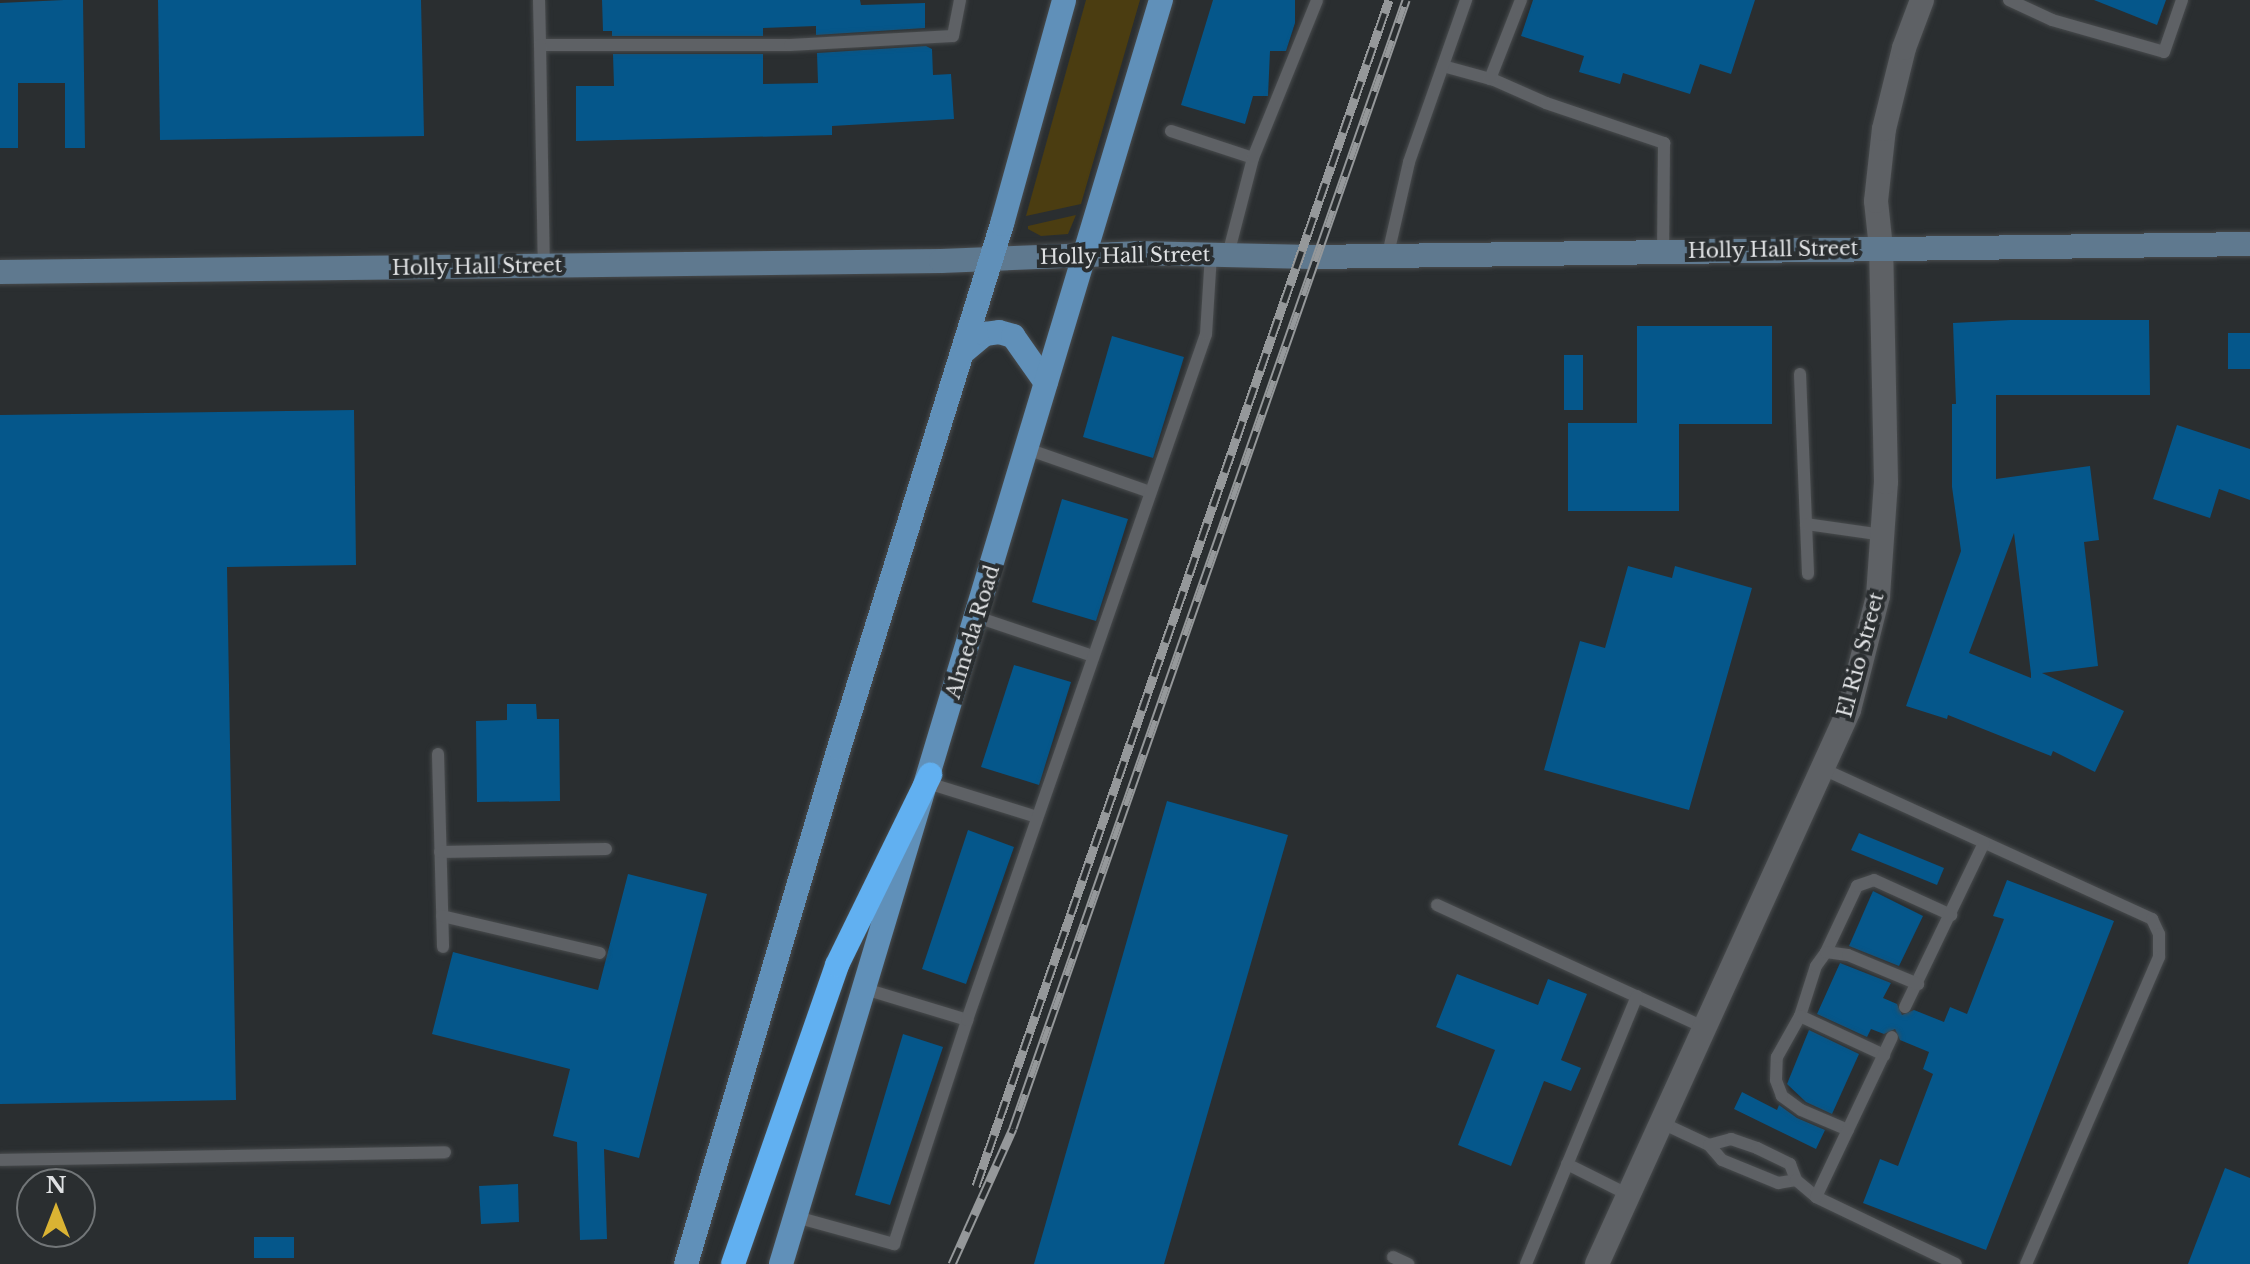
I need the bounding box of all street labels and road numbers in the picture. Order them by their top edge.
street label: Holly Hall Street [1687,237,1859,263]
street label: Holly Hall Street [1039,243,1211,269]
street label: Holly Hall Street [391,254,563,280]
street label: Almeda Road [941,562,1005,702]
street label: El Rio Street [1833,590,1889,720]

